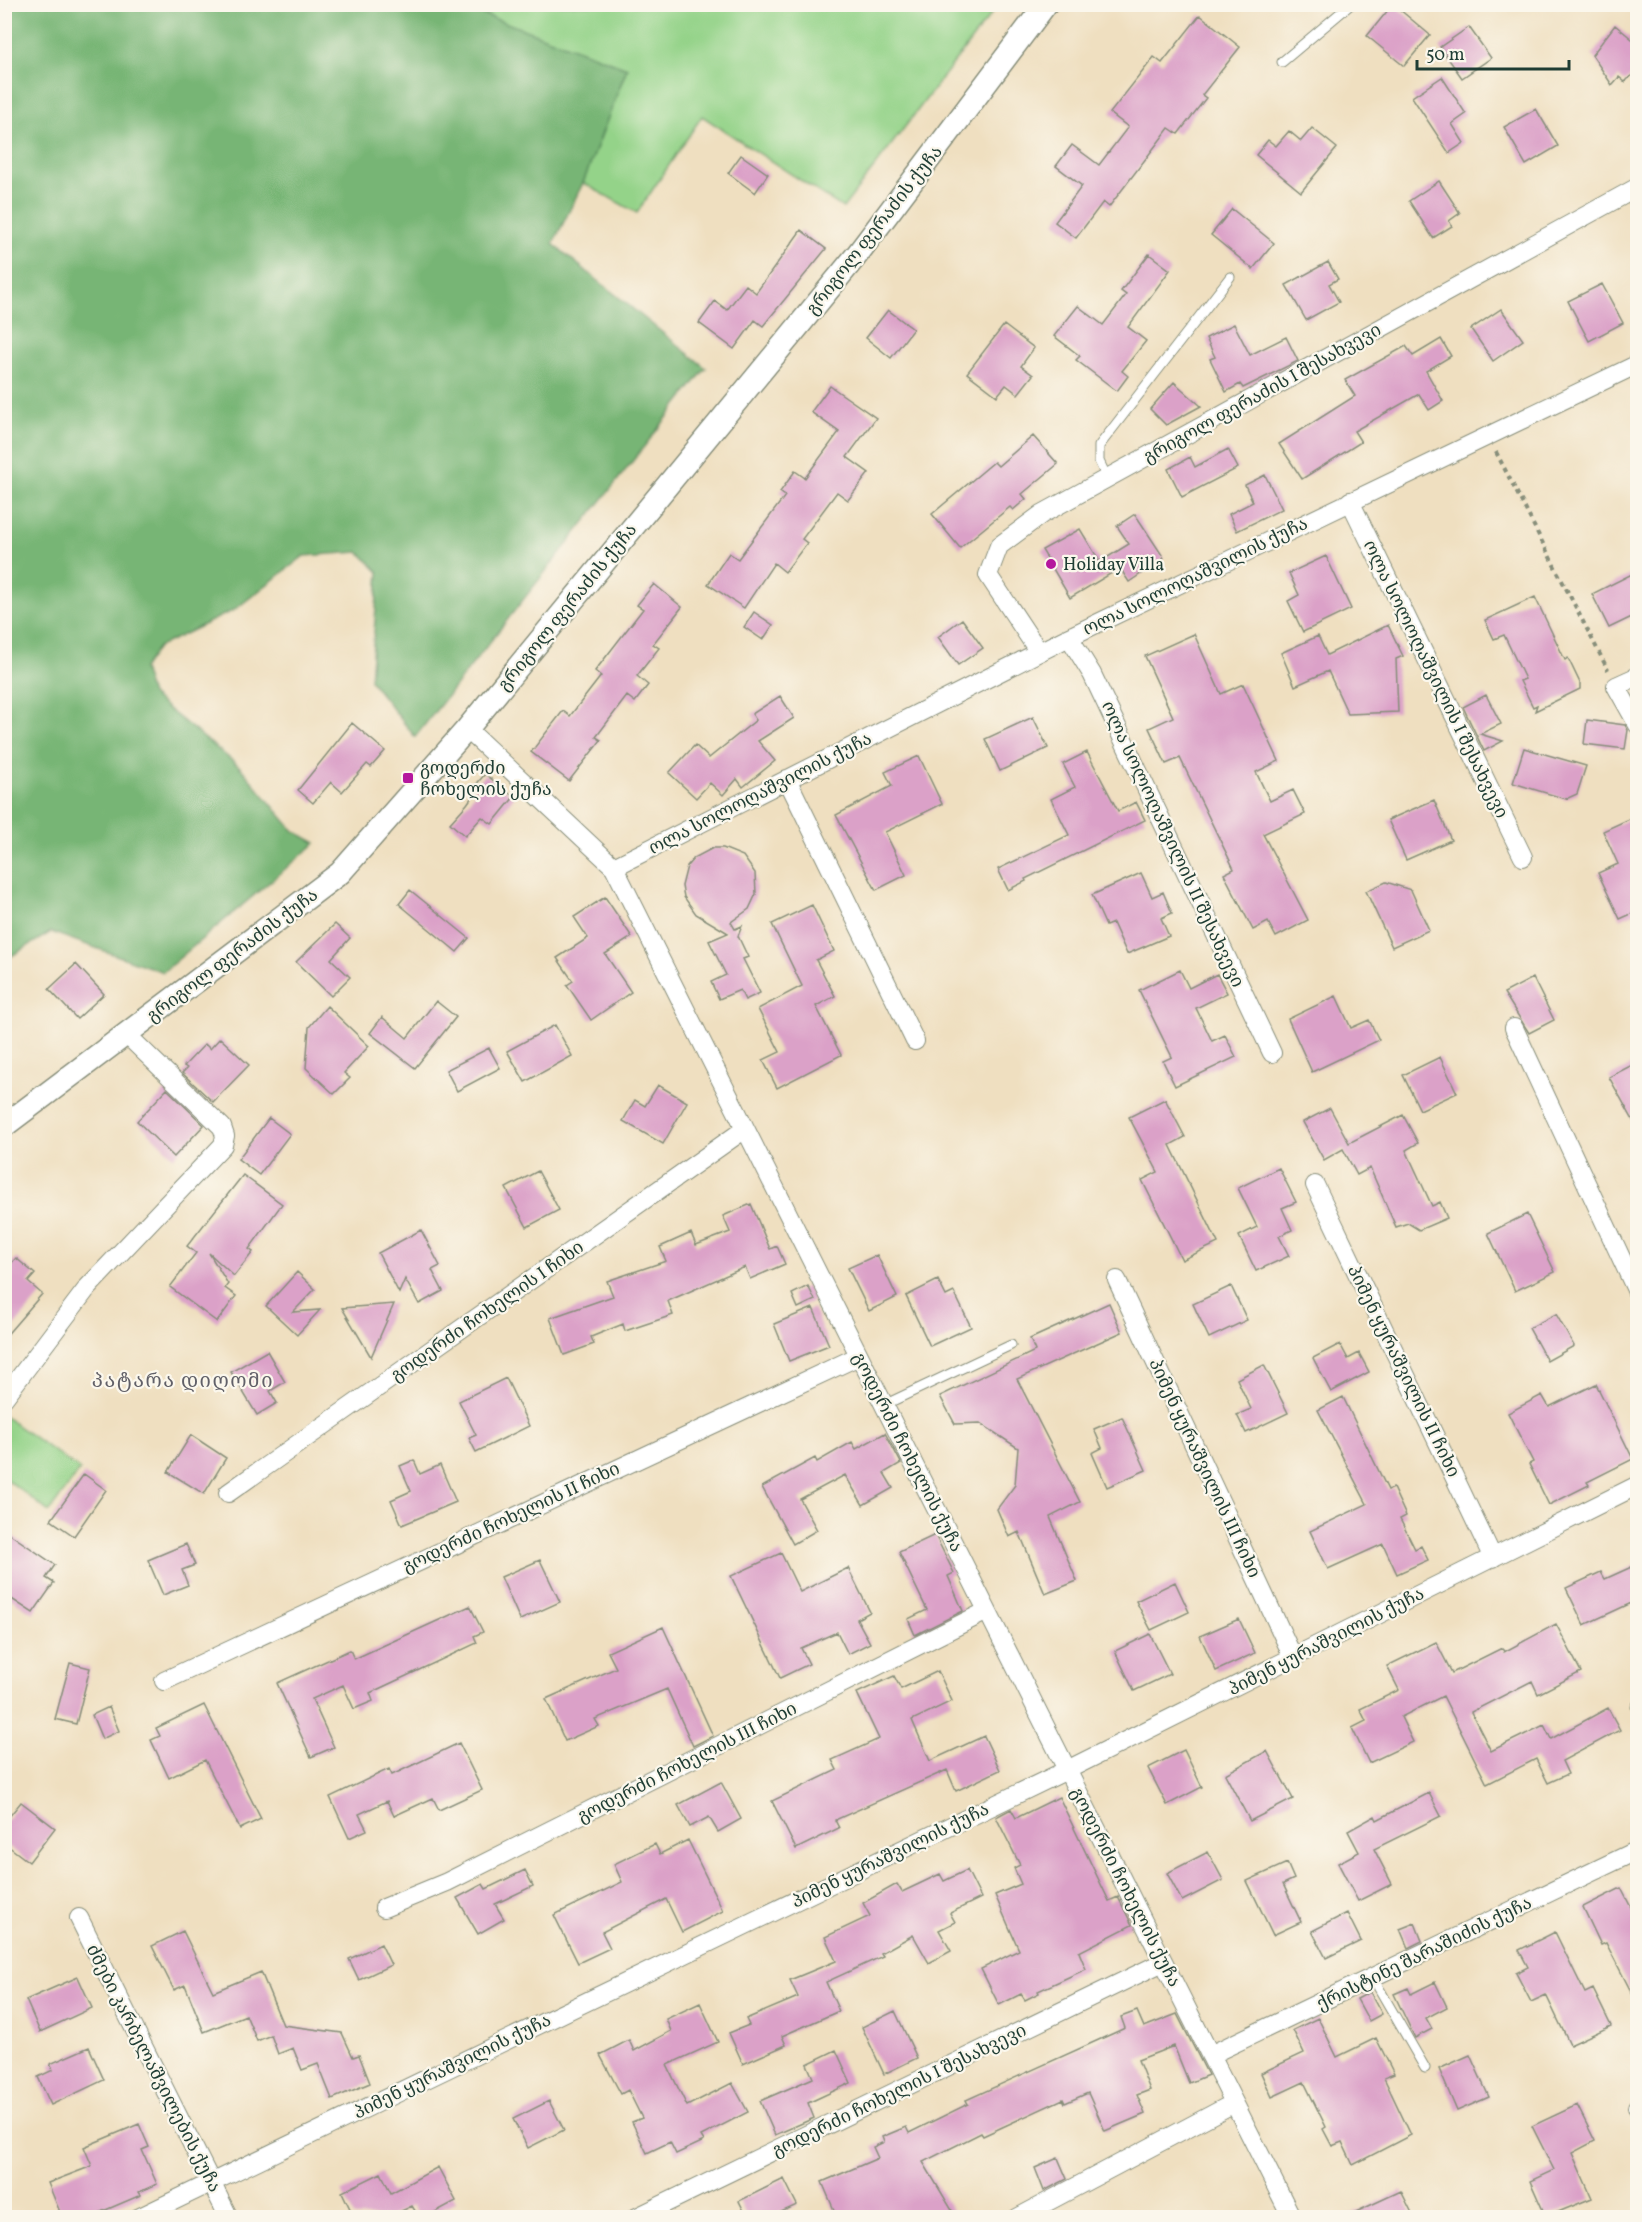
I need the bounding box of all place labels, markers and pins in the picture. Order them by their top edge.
place label: Holiday Villa [1063,553,1164,578]
marker: Holiday Villa [1044,557,1058,571]
place label: გოდერძი ჩოხელის ქუჩა [420,757,552,803]
marker: გოდერძი ჩოხელის ქუჩა [401,771,415,785]

